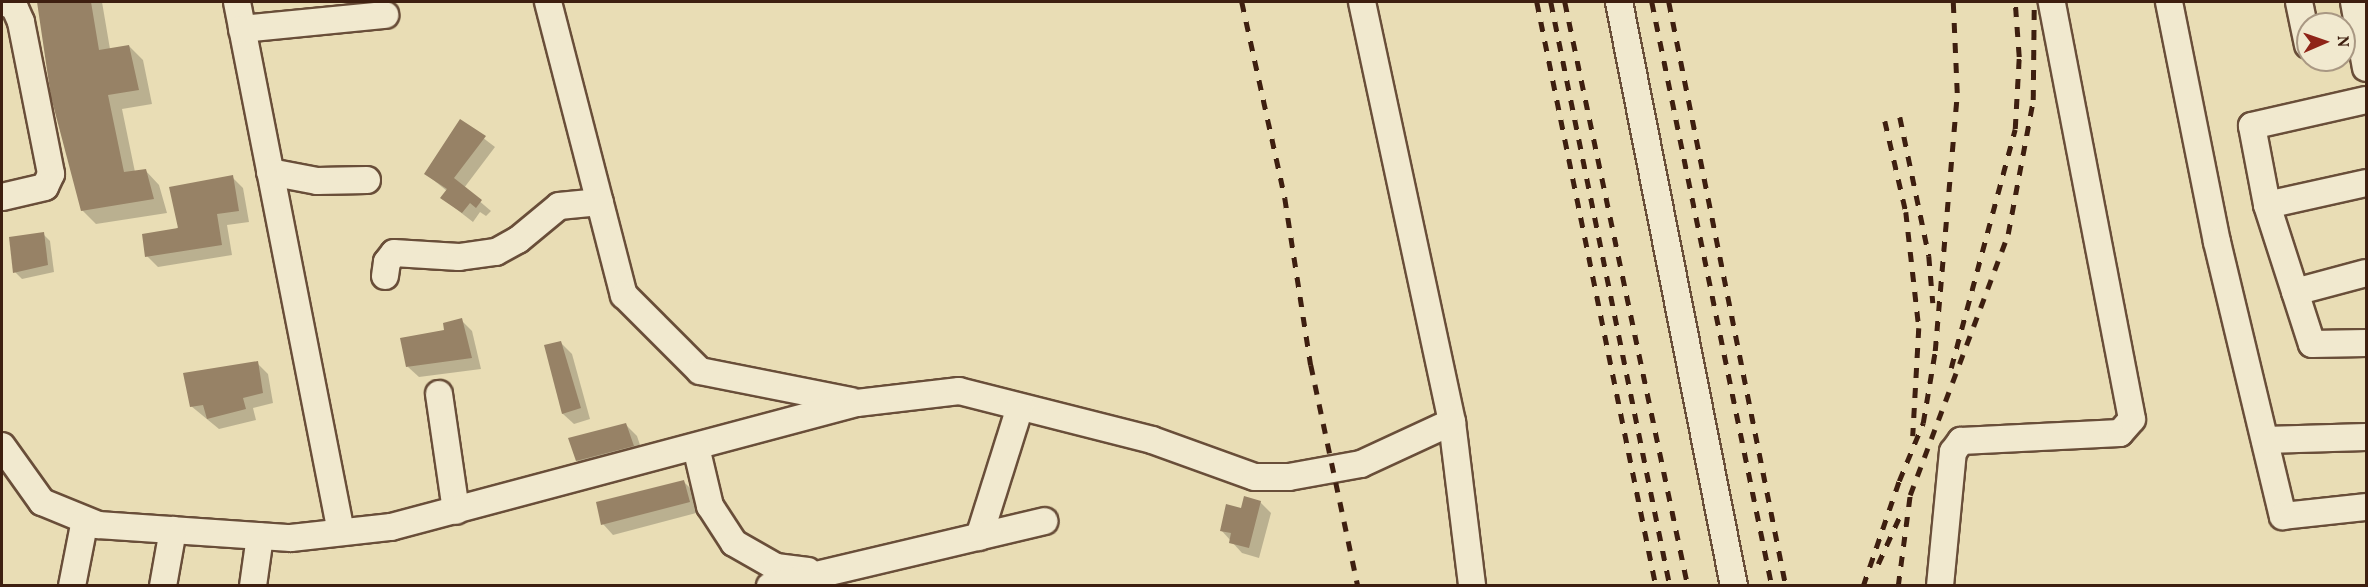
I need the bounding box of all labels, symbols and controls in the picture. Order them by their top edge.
north arrow [2296,12,2356,72]
text: N [2331,35,2353,48]

